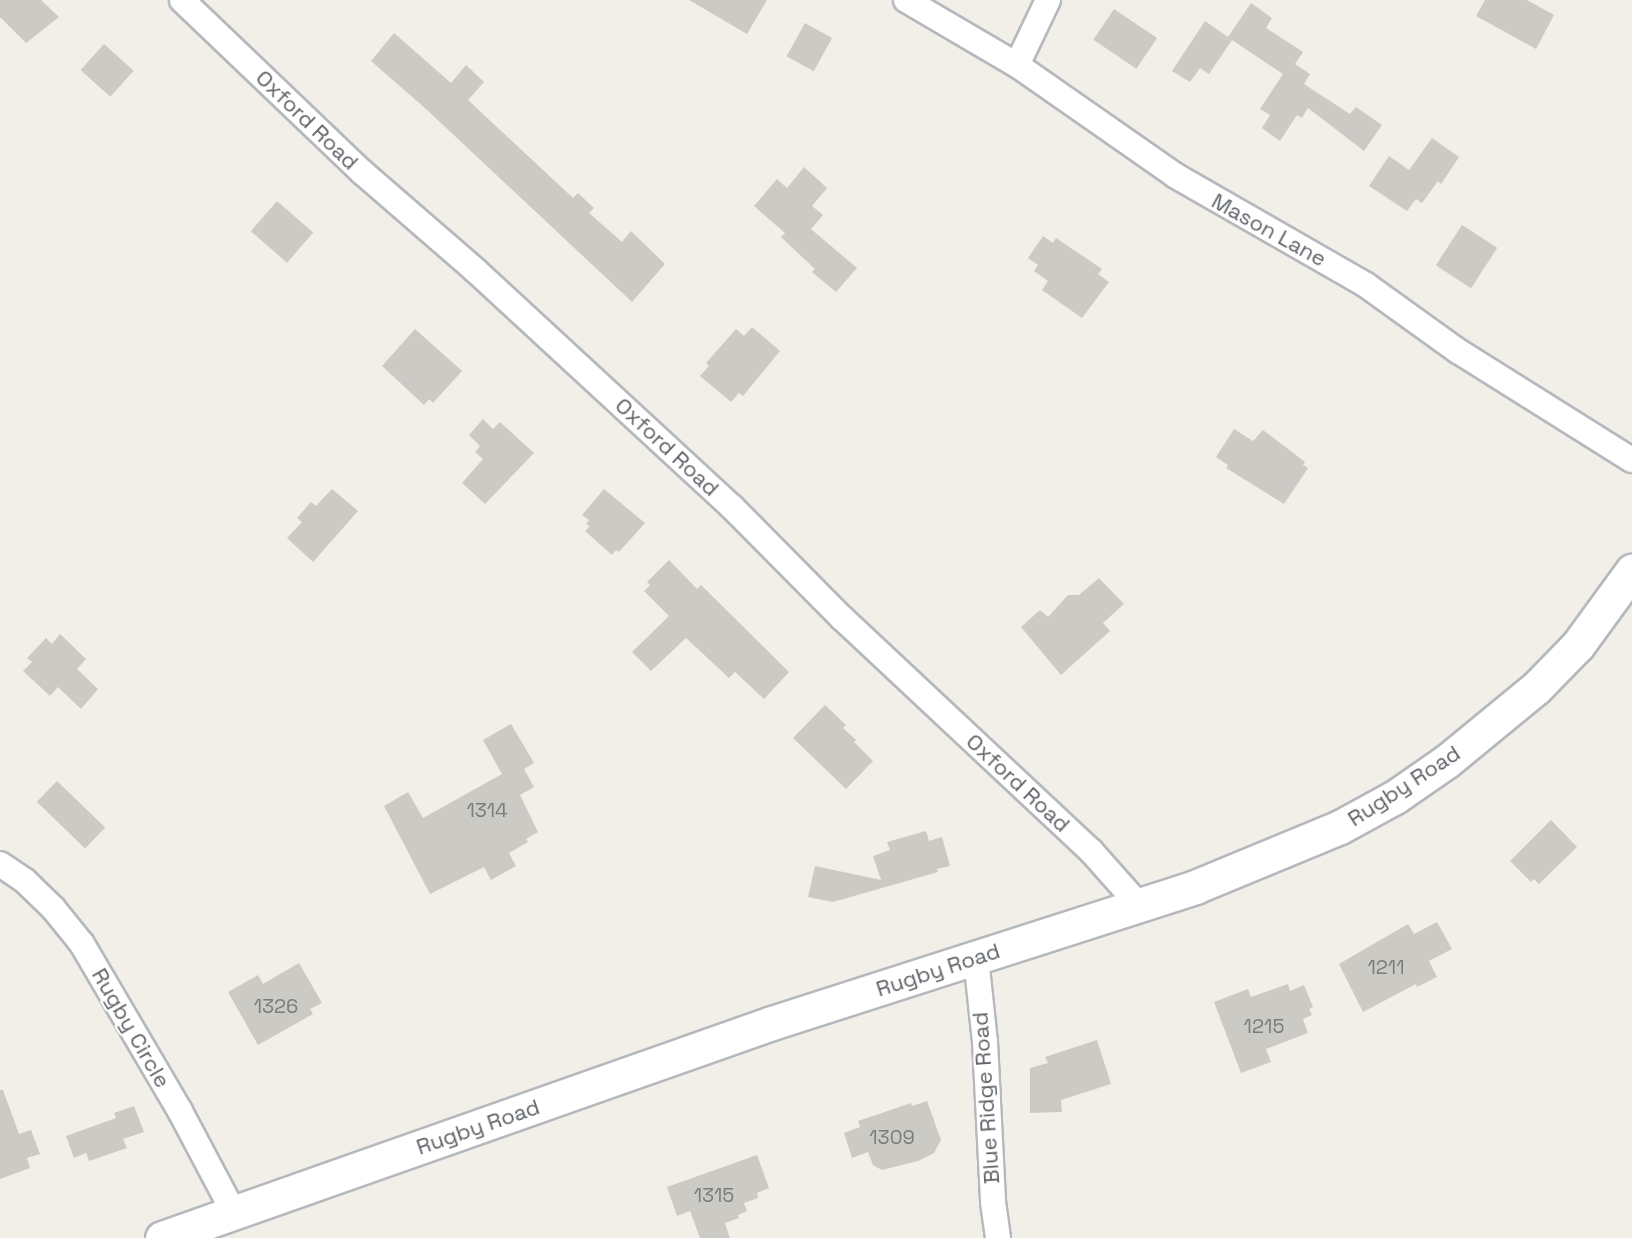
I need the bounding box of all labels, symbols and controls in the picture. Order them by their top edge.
street label: Oxford Road [250,65,364,175]
street label: Mason Lane [1207,188,1331,272]
street label: Oxford Road [610,392,724,502]
street label: Oxford Road [961,728,1075,838]
street label: Rugby Road [1343,740,1465,832]
house number: 1314 [466,798,508,822]
street label: Rugby Road [873,938,1003,1002]
house number: 1211 [1367,955,1405,979]
street label: Rugby Circle [86,963,176,1093]
house number: 1326 [254,994,298,1018]
street label: Blue Ridge Road [967,1011,1005,1185]
house number: 1215 [1244,1014,1284,1038]
street label: Rugby Road [413,1094,543,1160]
house number: 1309 [869,1125,915,1149]
house number: 1315 [694,1183,734,1207]

